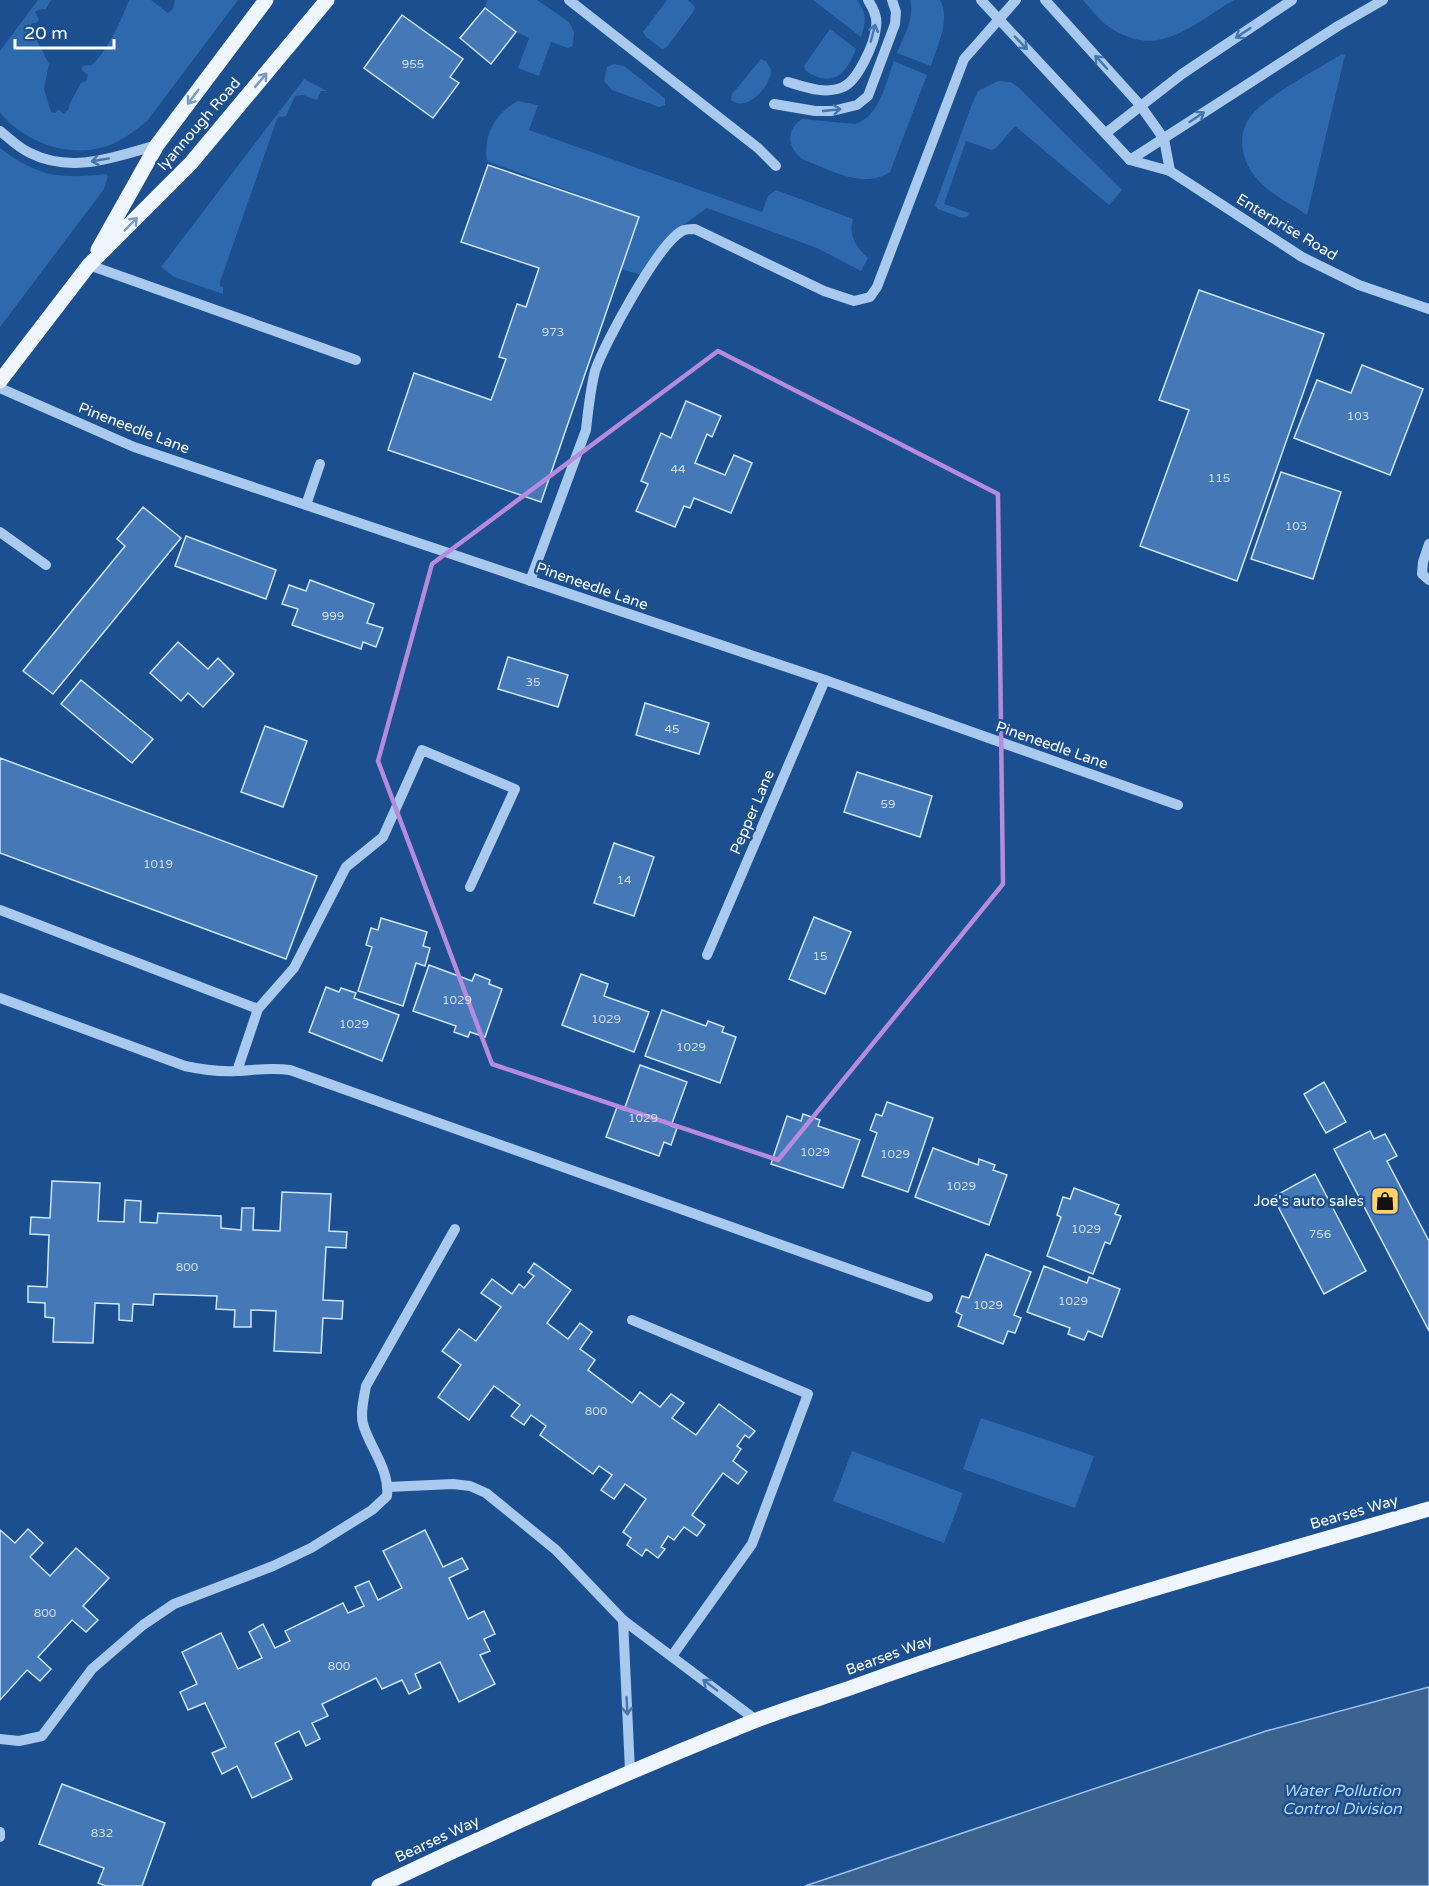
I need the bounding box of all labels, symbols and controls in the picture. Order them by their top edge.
scale bar [15,12,114,50]
text: 20 m [24,22,68,44]
one-way arrow [868,24,880,43]
one-way arrow [1235,26,1252,39]
one-way arrow [1013,35,1027,50]
one-way arrow [1094,55,1108,70]
house number: 955 [402,57,424,71]
one-way arrow [255,72,268,88]
street label: Iyannough Road [154,74,244,174]
one-way arrow [187,89,199,105]
one-way arrow [822,104,842,115]
one-way arrow [1188,111,1205,123]
one-way arrow [91,155,111,166]
street label: Enterprise Road [1233,190,1341,264]
one-way arrow [123,217,138,231]
house number: 973 [542,325,564,339]
street label: Pineneedle Lane [76,399,192,457]
house number: 103 [1347,409,1369,423]
house number: 44 [670,462,686,476]
house number: 115 [1208,471,1230,485]
house number: 103 [1285,519,1307,533]
street label: Pineneedle Lane [533,558,651,614]
house number: 999 [322,609,344,623]
house number: 35 [525,675,541,689]
street label: Pineneedle Lane [993,717,1111,773]
house number: 45 [664,722,680,736]
street label: Pepper Lane [726,767,778,857]
house number: 59 [880,797,896,811]
house number: 1019 [143,857,173,871]
house number: 14 [616,873,632,887]
house number: 15 [812,949,828,963]
house number: 1029 [442,993,472,1007]
house number: 1029 [591,1012,621,1026]
house number: 1029 [339,1017,369,1031]
house number: 1029 [676,1040,706,1054]
house number: 1029 [628,1111,658,1125]
house number: 1029 [800,1145,830,1159]
house number: 1029 [880,1147,910,1161]
house number: 1029 [946,1179,976,1193]
shop icon: Joe's auto sales [1369,1185,1401,1217]
place label: Joe's auto sales [1254,1192,1364,1210]
house number: 1029 [1071,1222,1101,1236]
house number: 756 [1309,1227,1331,1241]
house number: 800 [176,1260,199,1274]
house number: 1029 [1058,1294,1088,1308]
house number: 1029 [973,1298,1003,1312]
house number: 800 [585,1404,608,1418]
street label: Bearses Way [1308,1491,1400,1533]
house number: 800 [34,1606,57,1620]
street label: Bearses Way [843,1631,935,1679]
house number: 800 [328,1659,351,1673]
one-way arrow [702,1679,718,1691]
one-way arrow [622,1696,633,1716]
water label: Water Pollution Control Division [1282,1781,1403,1819]
street label: Bearses Way [392,1812,482,1866]
house number: 832 [91,1826,113,1840]

